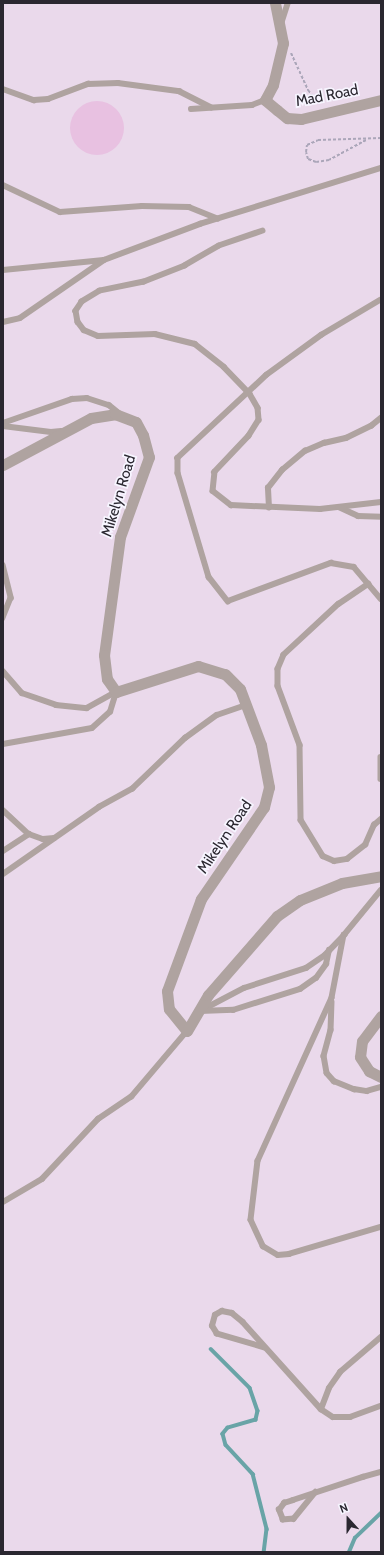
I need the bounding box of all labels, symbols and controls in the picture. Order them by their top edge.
street label: Mad Road [294,81,360,111]
street label: Mikelyn Road [98,453,140,539]
street label: Mikelyn Road [194,797,256,877]
north arrow [328,1499,368,1539]
text: N [338,1500,350,1516]

